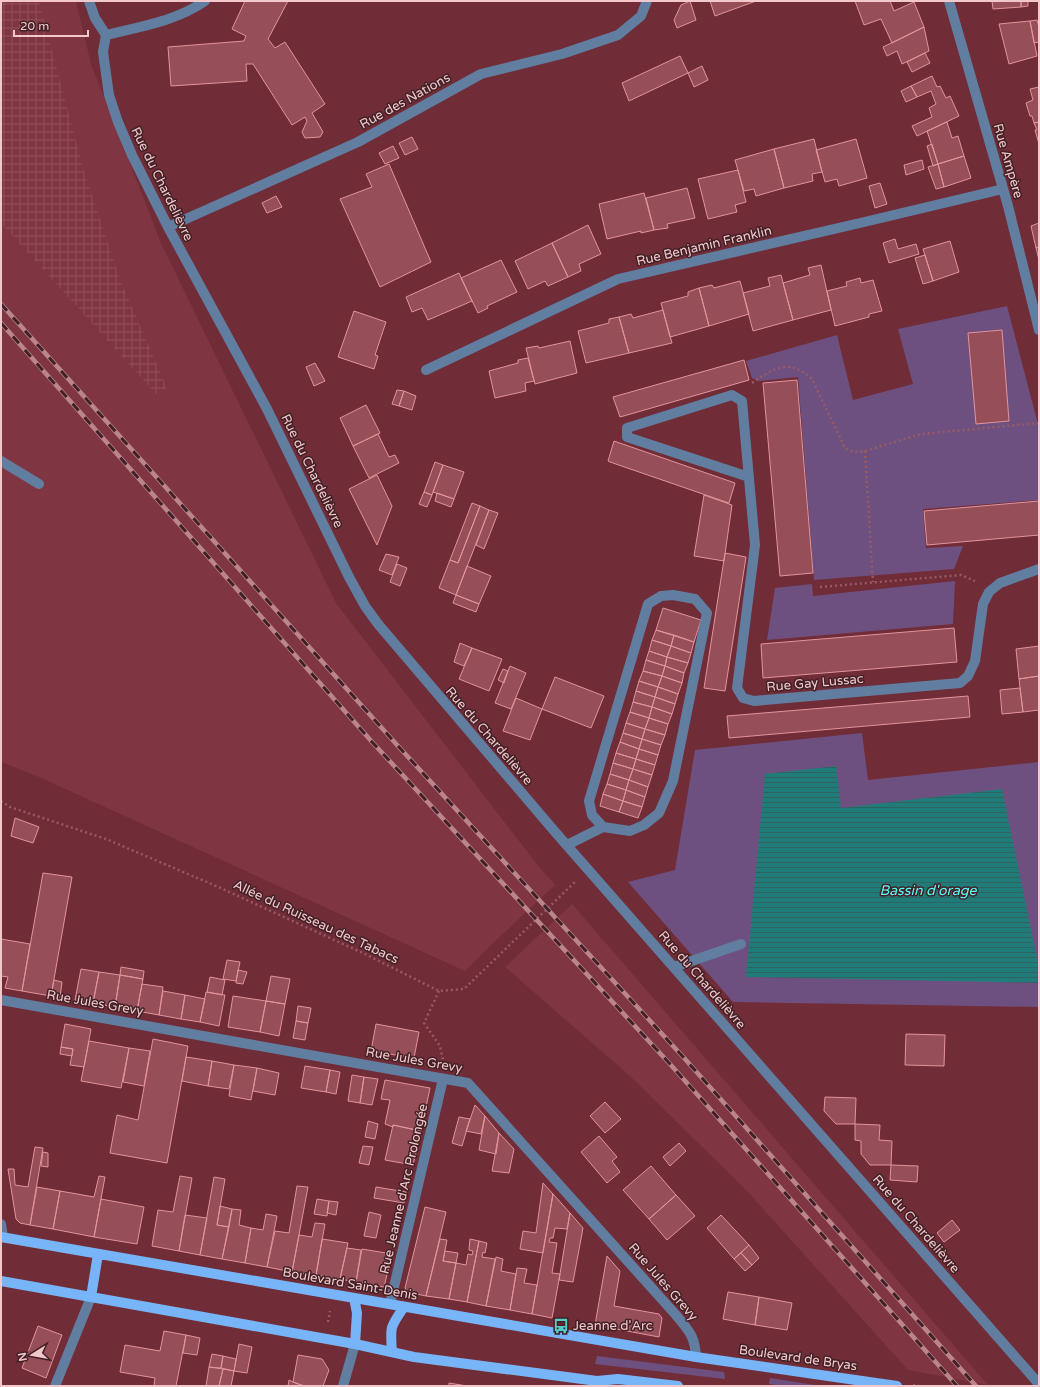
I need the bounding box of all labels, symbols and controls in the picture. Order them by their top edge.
scale bar [14,12,88,38]
text: 20 m [20,19,49,33]
street label: Rue des Nations [357,70,453,132]
street label: Rue Ampère [990,122,1026,200]
street label: Rue du Chardelièvre [127,124,197,244]
street label: Rue Benjamin Franklin [635,223,773,269]
street label: Rue du Chardelièvre [277,411,347,531]
street label: Rue Gay Lussac [766,671,864,695]
street label: Rue du Chardelièvre [442,684,536,788]
street label: Allée du Ruisseau des Tabacs [231,877,401,967]
water label: Bassin d'orage [879,882,978,899]
street label: Rue du Chardelièvre [655,928,749,1032]
street label: Rue Jules Grevy [45,987,145,1019]
street label: Rue Jules Grevy [364,1044,464,1076]
street label: Rue Jeanne d'Arc Prolongée [377,1102,431,1276]
street label: Rue du Chardelièvre [869,1172,963,1276]
street label: Rue Jules Grevy [625,1240,701,1324]
street label: Boulevard Saint-Denis [281,1264,419,1304]
bus stop icon: Jeanne d'Arc [552,1317,570,1335]
place label: Jeanne d'Arc [573,1318,653,1334]
north arrow [12,1335,52,1375]
street label: Boulevard de Bryas [738,1342,858,1374]
text: N [15,1351,30,1362]

